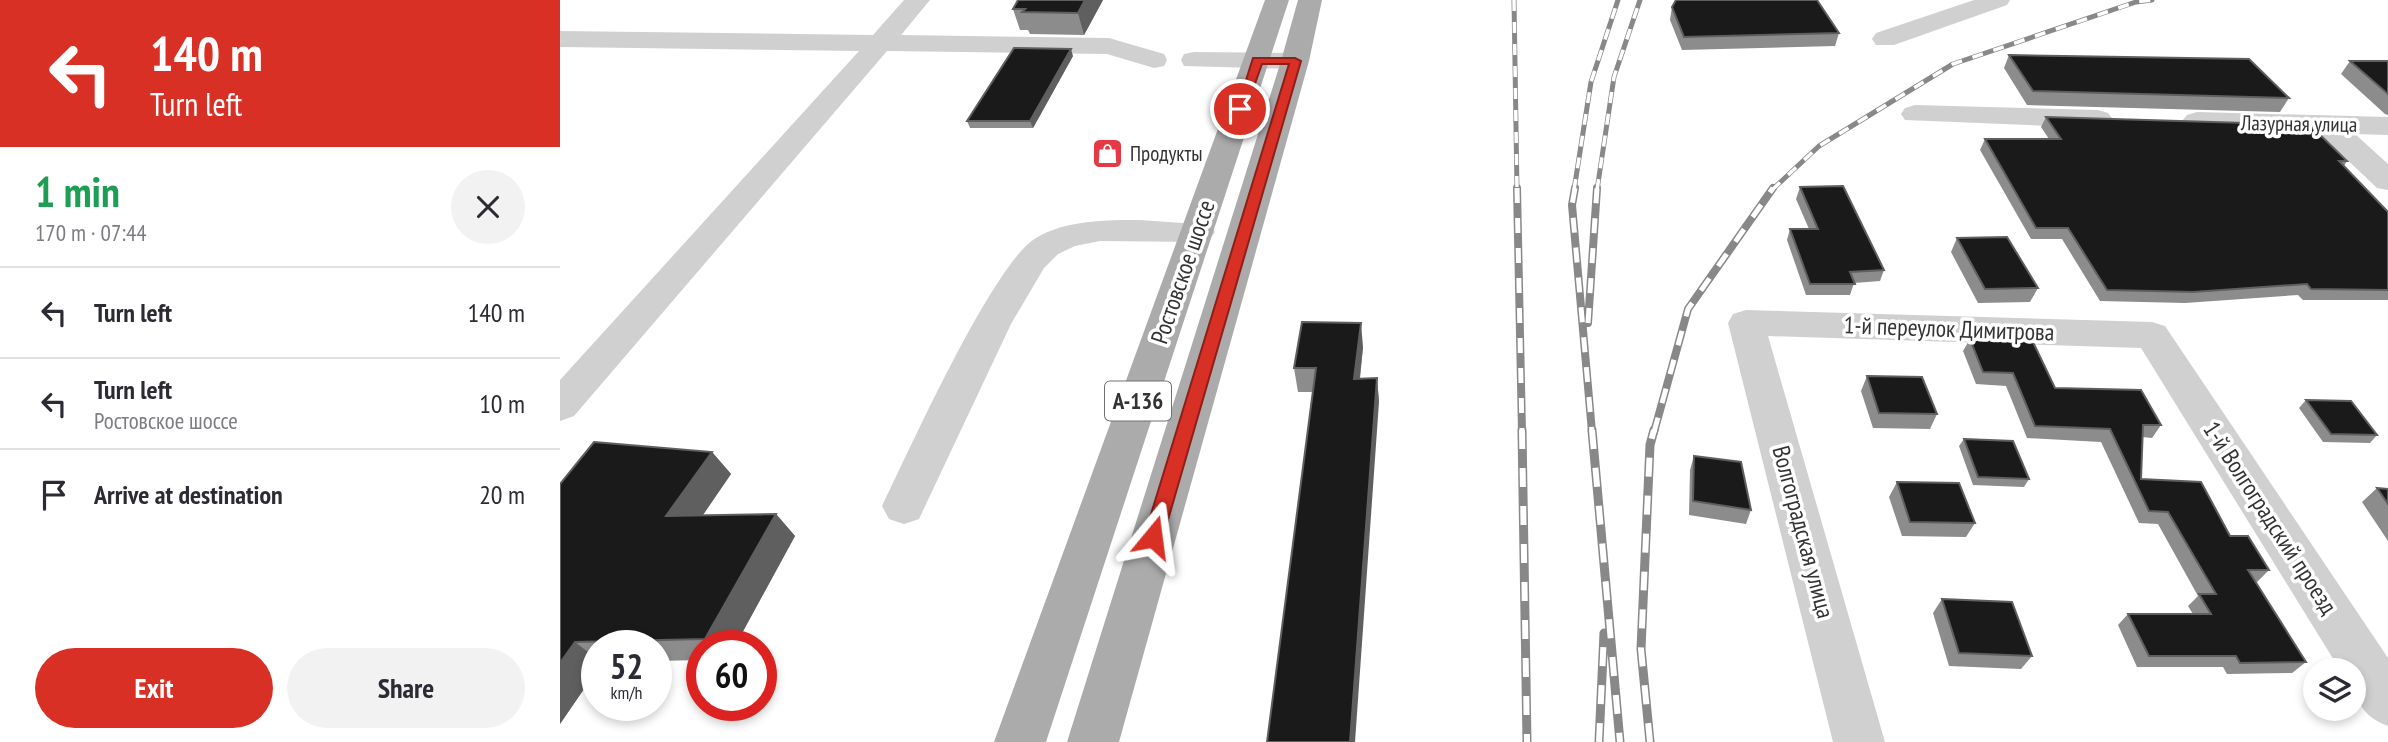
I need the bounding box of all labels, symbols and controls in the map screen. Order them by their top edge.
text: 140 m [150,21,263,85]
icon: left [35,28,126,119]
pin [1210,79,1270,139]
text: Turn left [150,83,242,125]
icon: arrive [1221,90,1259,128]
street label: Лазурная улица [2240,109,2357,138]
shop icon: Продукты [1090,137,1124,171]
place label: Продукты [1130,140,1203,167]
text: 1 min [35,164,120,219]
button: close [451,170,525,244]
street label: Ростовское шоссе [1143,196,1222,348]
text: 170 m · 07:44 [35,218,147,247]
icon: left [35,294,73,332]
text: Turn left [94,296,172,329]
text: 140 m [467,296,525,329]
street label: 1-й переулок Димитрова [1843,309,2055,348]
text: Turn left [94,373,172,406]
road number: А-136 [1105,382,1171,420]
icon: left [35,385,73,423]
text: 10 m [479,387,525,420]
text: Ростовское шоссе [94,406,238,435]
street label: 1-й Волгоградский проезд [2196,415,2345,620]
street label: Волгоградская улица [1766,442,1841,621]
icon: arrive [35,476,73,514]
text: Arrive at destination [94,478,283,511]
text: 20 m [479,478,525,511]
position arrow [1116,500,1190,574]
speed limit sign: 60 [686,630,777,721]
text: 52 [610,643,643,689]
button: Exit [35,648,273,728]
button: Share [287,648,525,728]
map controls [2303,658,2366,721]
button: layers [2303,658,2366,721]
text: km/h [611,681,642,704]

